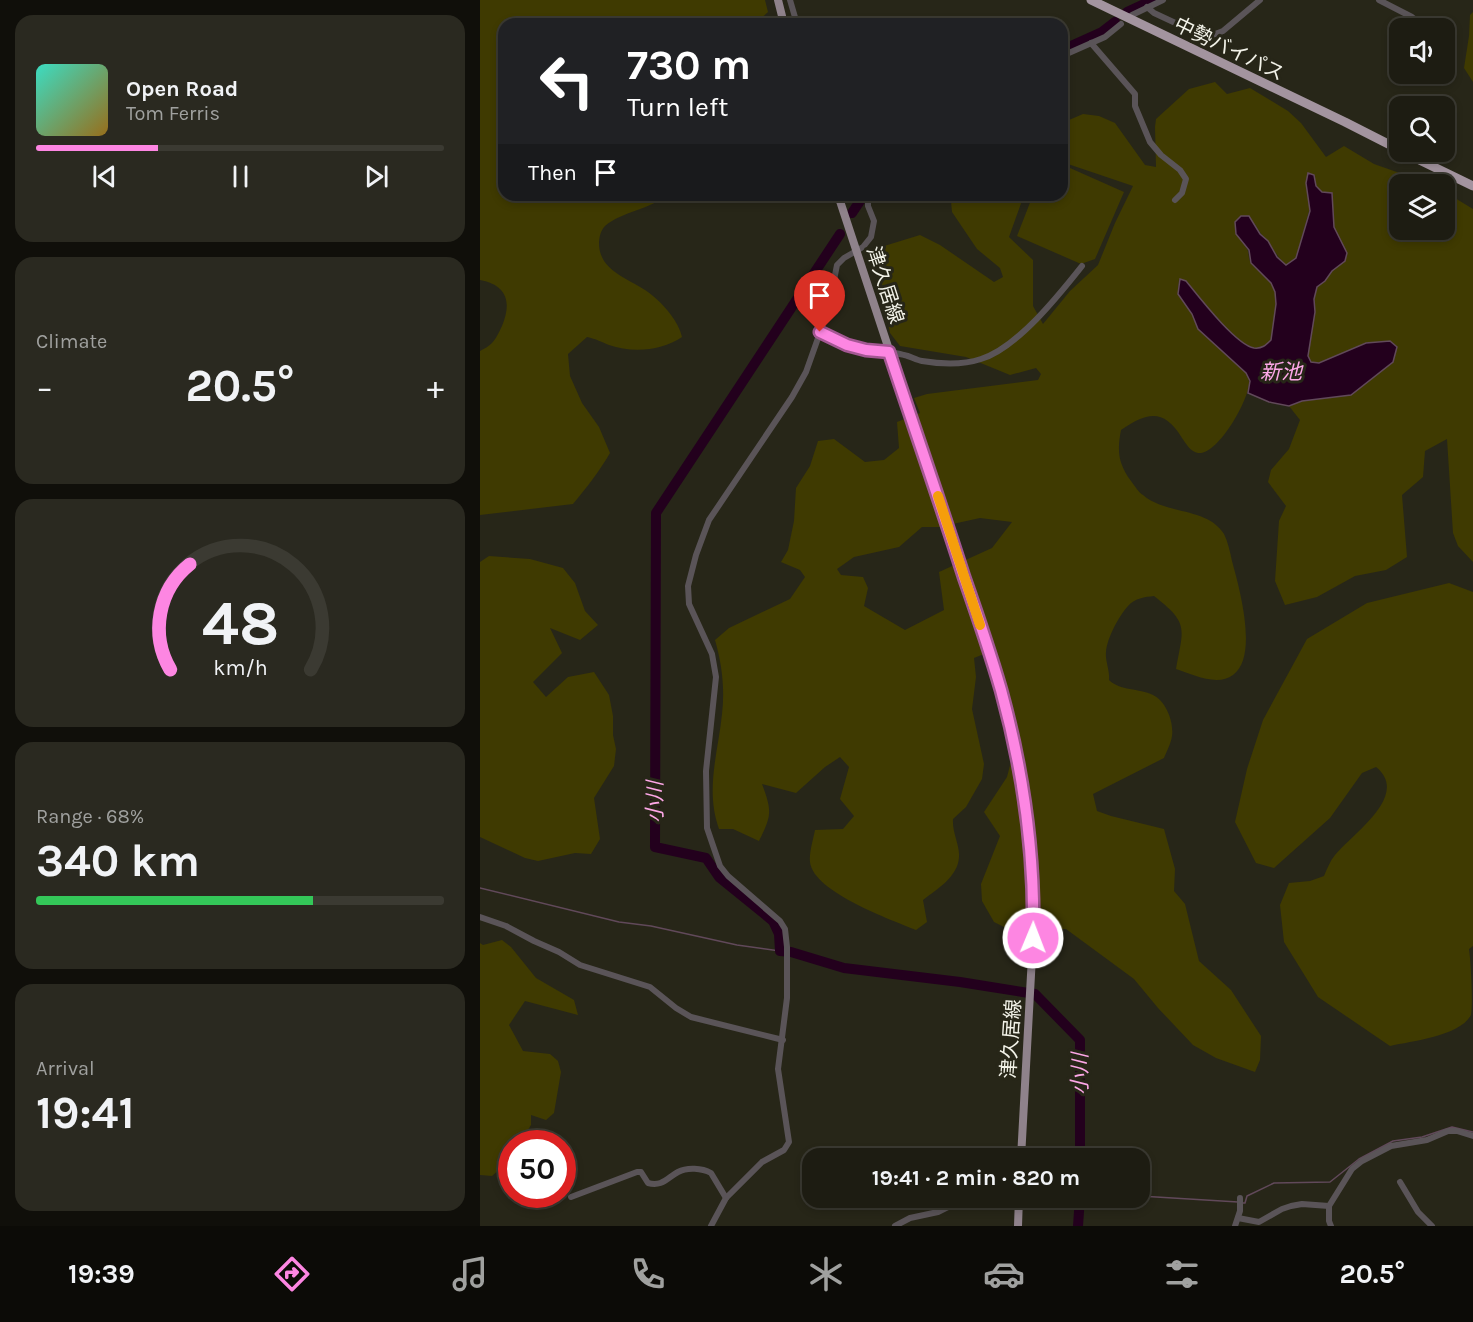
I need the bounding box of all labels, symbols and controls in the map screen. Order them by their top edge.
street label: 中勢バイパス [1170,12,1288,86]
map controls [1389,18,1455,240]
button: sound [1389,18,1455,84]
text: 730 m [627,40,751,90]
icon: left [528,42,606,120]
text: Open Road [126,76,238,102]
text: Turn left [627,91,728,123]
button: search [1389,96,1455,162]
text: Tom Ferris [126,102,220,125]
icon: arrive [589,156,622,189]
icon: previous [88,160,121,193]
icon: pause [224,160,257,193]
icon: next [360,160,393,193]
text: Then [528,160,577,186]
button: layers [1389,174,1455,240]
street label: 津久居線 [862,243,908,327]
pin [794,270,845,332]
icon: arrive [803,279,836,312]
text: Climate [36,330,107,353]
text: 20.5° [185,360,295,412]
water label: 新池 [1260,360,1304,384]
text: − [36,368,53,406]
text: + [427,368,444,406]
text: 48 [201,587,279,660]
text: km/h [213,655,267,680]
water label: 小川 [643,779,667,823]
text: Range · 68% [36,805,144,828]
text: 340 km [36,835,200,887]
position arrow [1001,906,1065,970]
street label: 津久居線 [997,998,1025,1080]
water label: 小川 [1068,1051,1092,1095]
text: Arrival [36,1057,95,1080]
text: 19:41 [36,1087,134,1139]
speed limit sign: 50 [498,1130,576,1208]
text: 19:41 · 2 min · 820 m [872,1165,1080,1191]
icon: directions [271,1253,313,1295]
icon: music [449,1253,491,1295]
icon: phone [627,1253,669,1295]
icon: climate [805,1253,847,1295]
icon: car [983,1253,1025,1295]
icon: filters [1161,1253,1203,1295]
text: 19:39 [68,1258,135,1290]
text: 20.5° [1339,1258,1405,1290]

